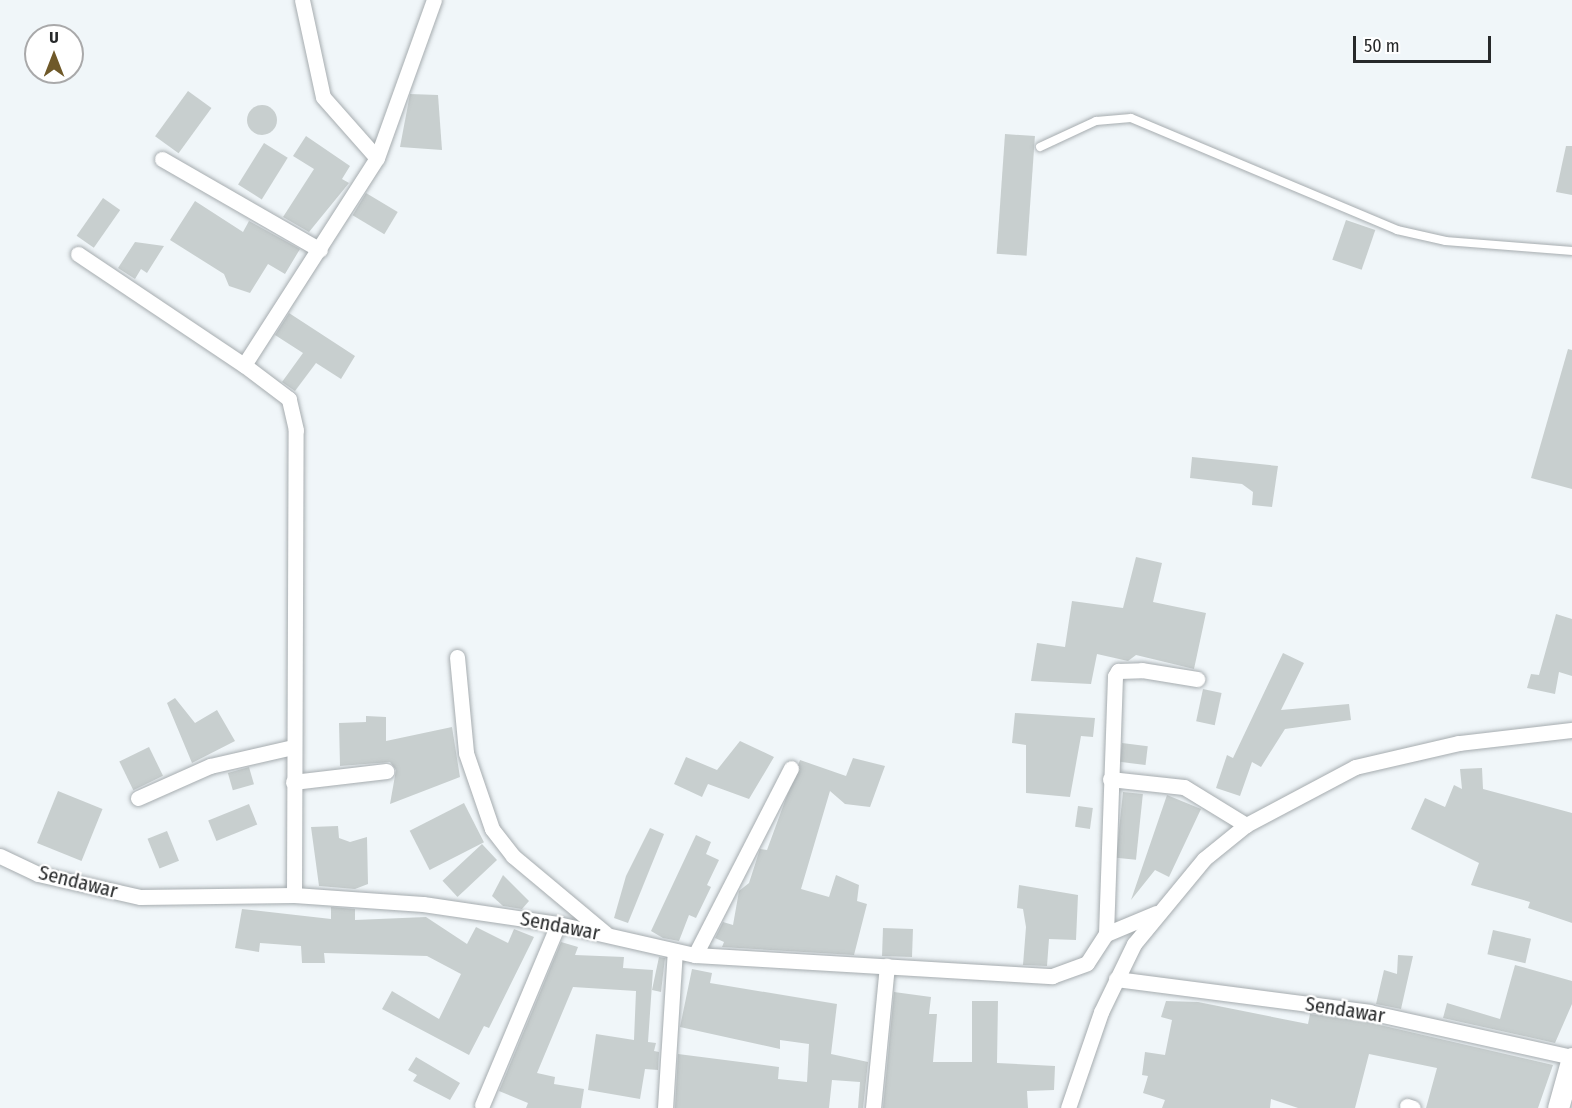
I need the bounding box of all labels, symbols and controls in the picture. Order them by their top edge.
north arrow [24,24,84,84]
scale bar [1356,24,1494,62]
text: U [49,28,59,47]
text: 50 m [1364,35,1400,57]
street label: Sendawar [36,861,120,903]
street label: Sendawar [518,907,602,945]
street label: Sendawar [1303,992,1387,1028]

